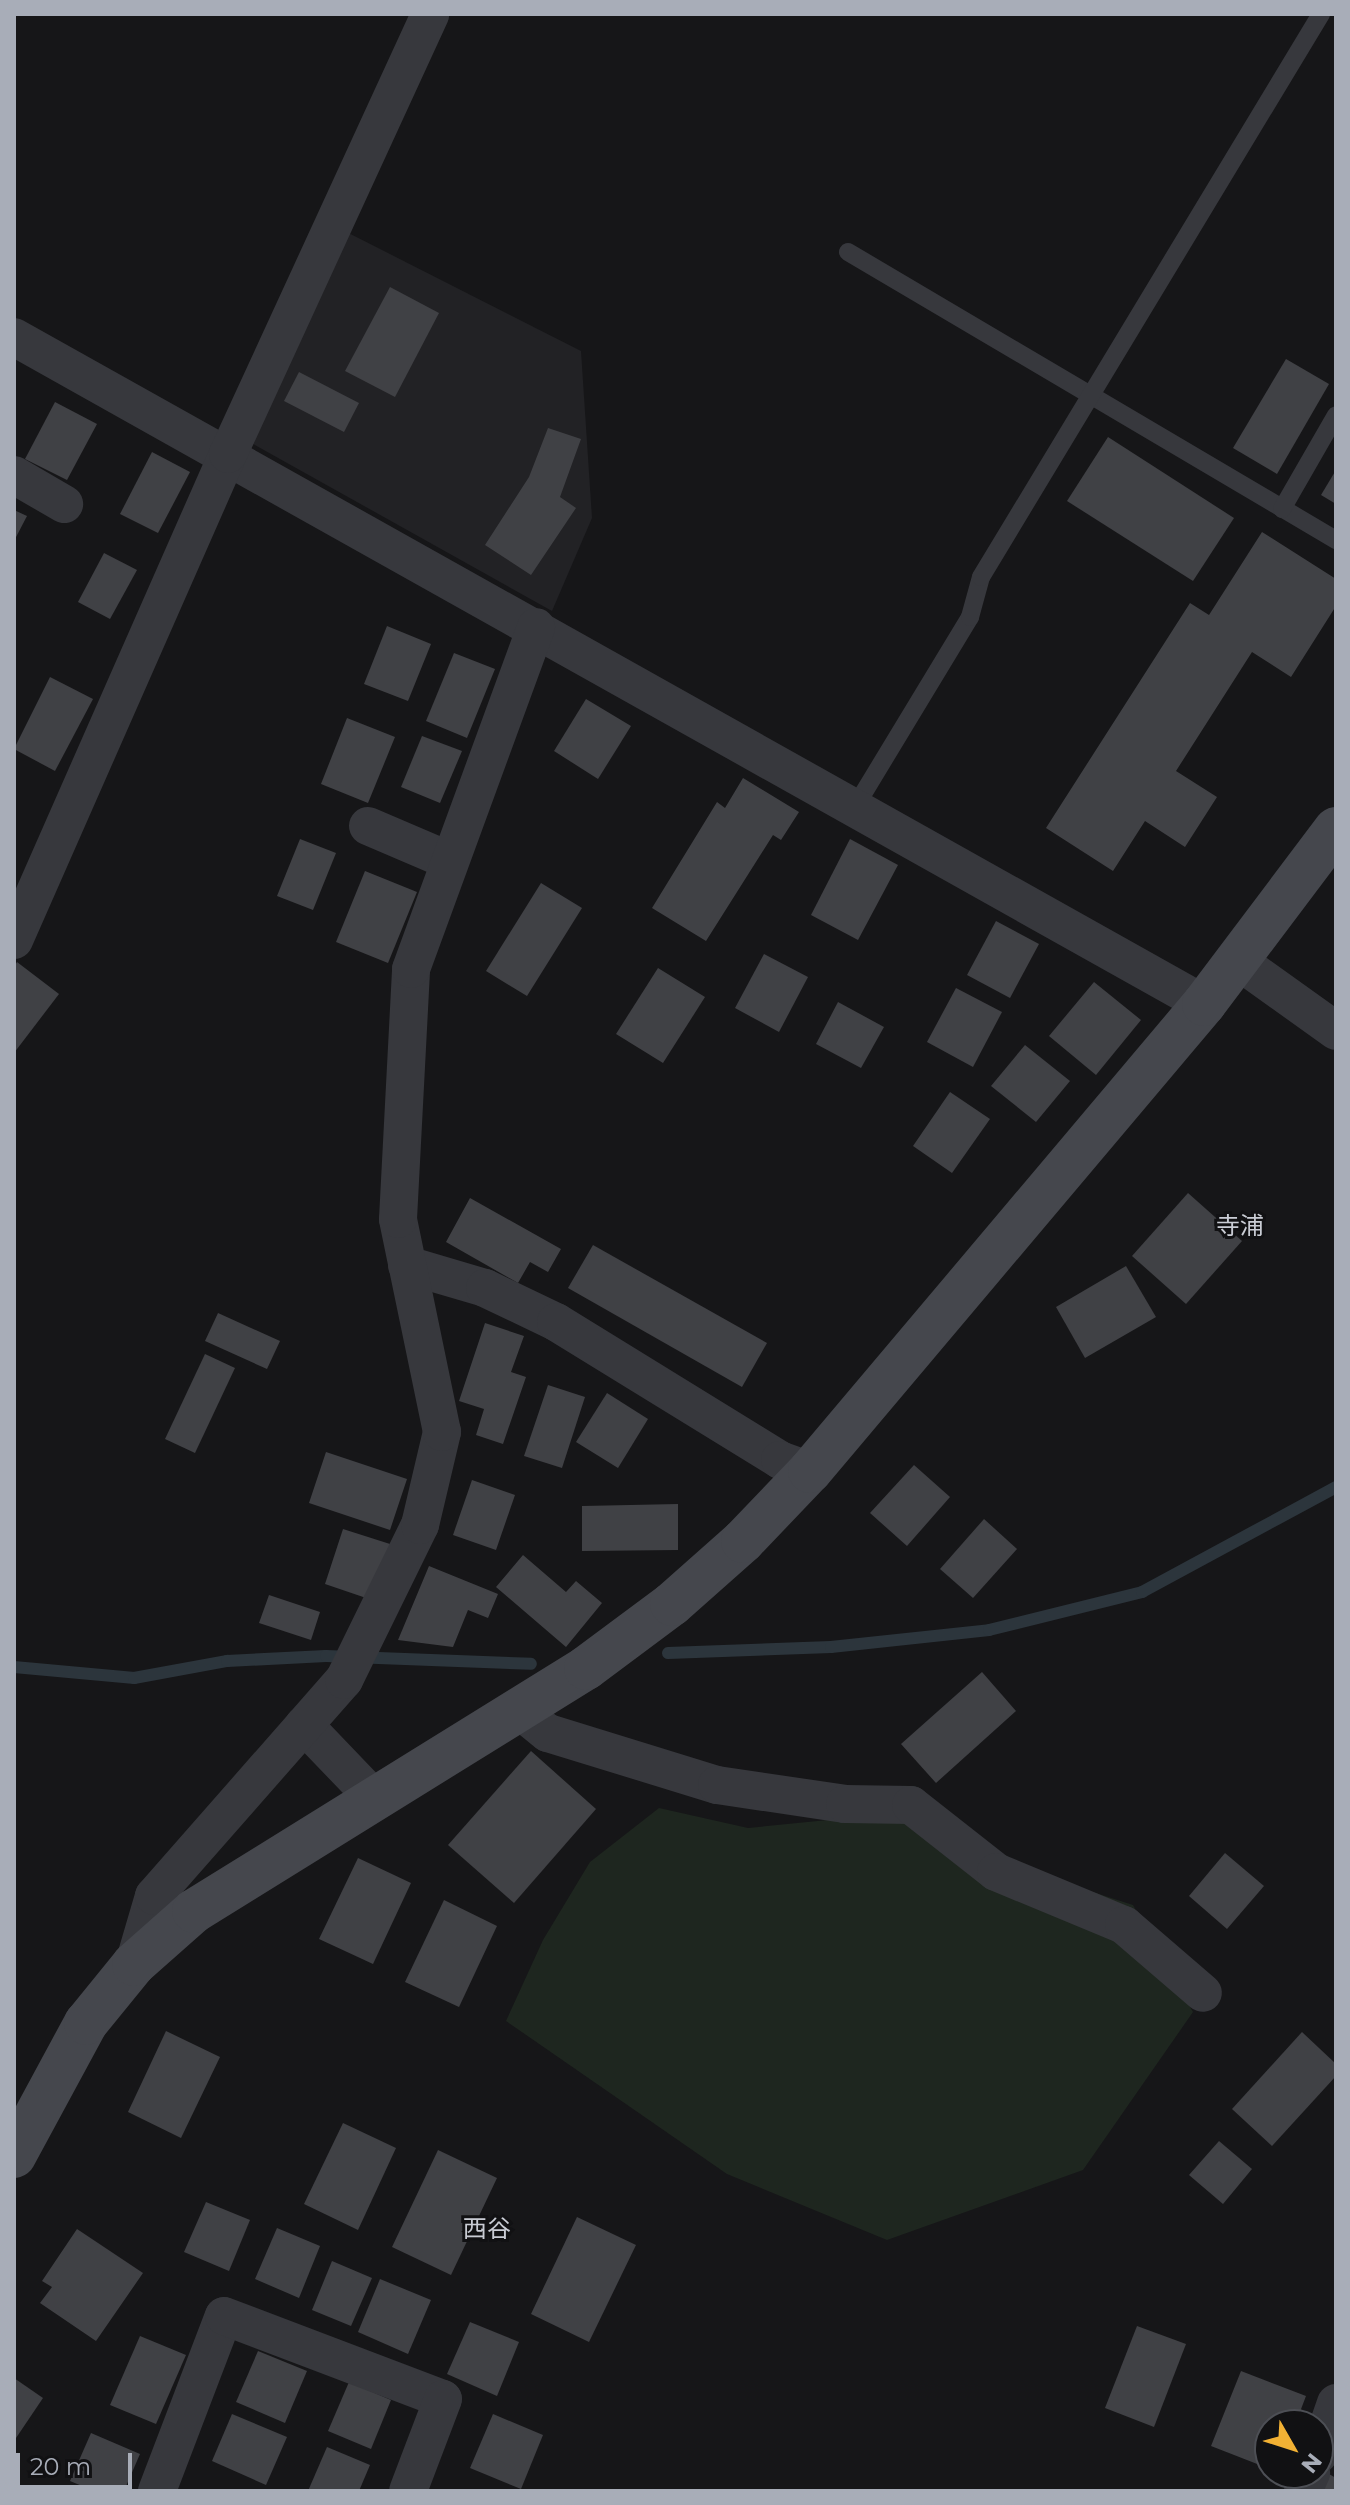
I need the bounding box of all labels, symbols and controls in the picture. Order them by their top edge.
district label: 寺浦 [1216,1212,1264,1240]
district label: 西谷 [463,2215,511,2243]
north arrow [1254,2409,1334,2489]
scale bar [20,2437,136,2487]
text: N [1295,2448,1328,2479]
text: 20 m [30,2452,91,2481]

